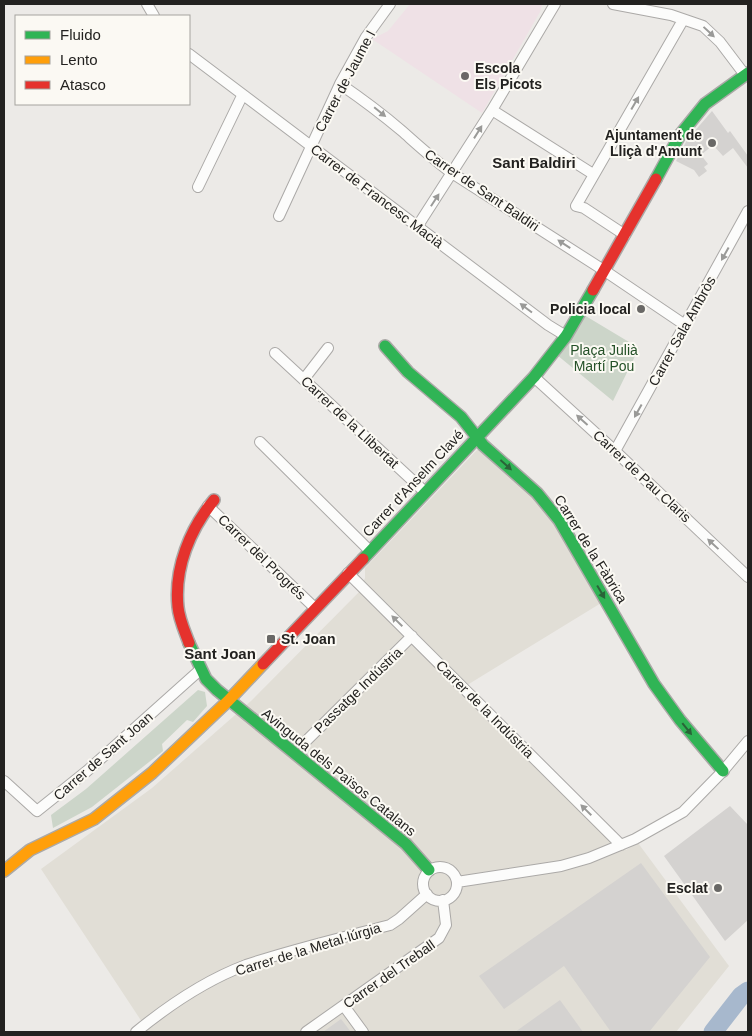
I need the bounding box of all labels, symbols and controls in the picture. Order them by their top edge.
legend [15,15,190,105]
text: Fluido [60,26,101,43]
one-way arrow [702,26,714,38]
street label: Carrer de Jaume I [311,27,379,135]
text: Lento [60,51,98,68]
place label: Escola Els Picots [475,60,542,92]
marker: Escola Els Picots [459,70,471,82]
text: Atasco [60,76,106,93]
one-way arrow [630,96,639,109]
one-way arrow [373,107,386,118]
one-way arrow [474,126,483,139]
place label: Ajuntament de Lliçà d'Amunt [605,127,702,159]
marker: Ajuntament de Lliçà d'Amunt [706,137,718,149]
street label: Carrer de Francesc Macià [308,141,447,251]
street label: Carrer de Sant Baldiri [422,146,542,234]
district label: Sant Baldiri [492,154,576,171]
one-way arrow [430,193,439,207]
one-way arrow [557,240,571,249]
one-way arrow [721,247,729,261]
street label: Carrer Sala Ambròs [645,273,719,389]
place label: Policia local [550,301,631,317]
one-way arrow [519,303,533,313]
marker: Policia local [635,303,647,315]
park label: Plaça Julià Martí Pou [570,342,638,374]
street label: Carrer de la Llibertat [298,373,402,471]
one-way arrow [633,405,642,418]
one-way arrow [576,414,588,426]
street label: Carrer d'Anselm Clavé [359,426,467,540]
street label: Carrer de Pau Claris [590,427,694,525]
one-way arrow [499,460,512,471]
street label: Carrer de la Fàbrica [551,492,631,606]
street label: Carrer del Progrés [215,511,309,603]
one-way arrow [707,538,719,550]
one-way arrow [597,584,605,599]
one-way arrow [391,615,403,627]
place label: St. Joan [281,631,335,647]
marker: St. Joan [265,633,277,645]
street label: Passatge Indústria [311,644,405,736]
district label: Sant Joan [184,645,256,662]
street label: Carrer de la Indústria [433,657,537,761]
street label: Avinguda dels Països Catalans [259,705,419,839]
street label: Carrer de Sant Joan [50,709,156,803]
one-way arrow [682,722,693,735]
one-way arrow [580,805,592,817]
place label: Esclat [667,880,708,896]
marker: Esclat [712,882,724,894]
street label: Carrer de la Metal·lúrgia [233,919,383,979]
street label: Carrer del Treball [340,936,438,1012]

